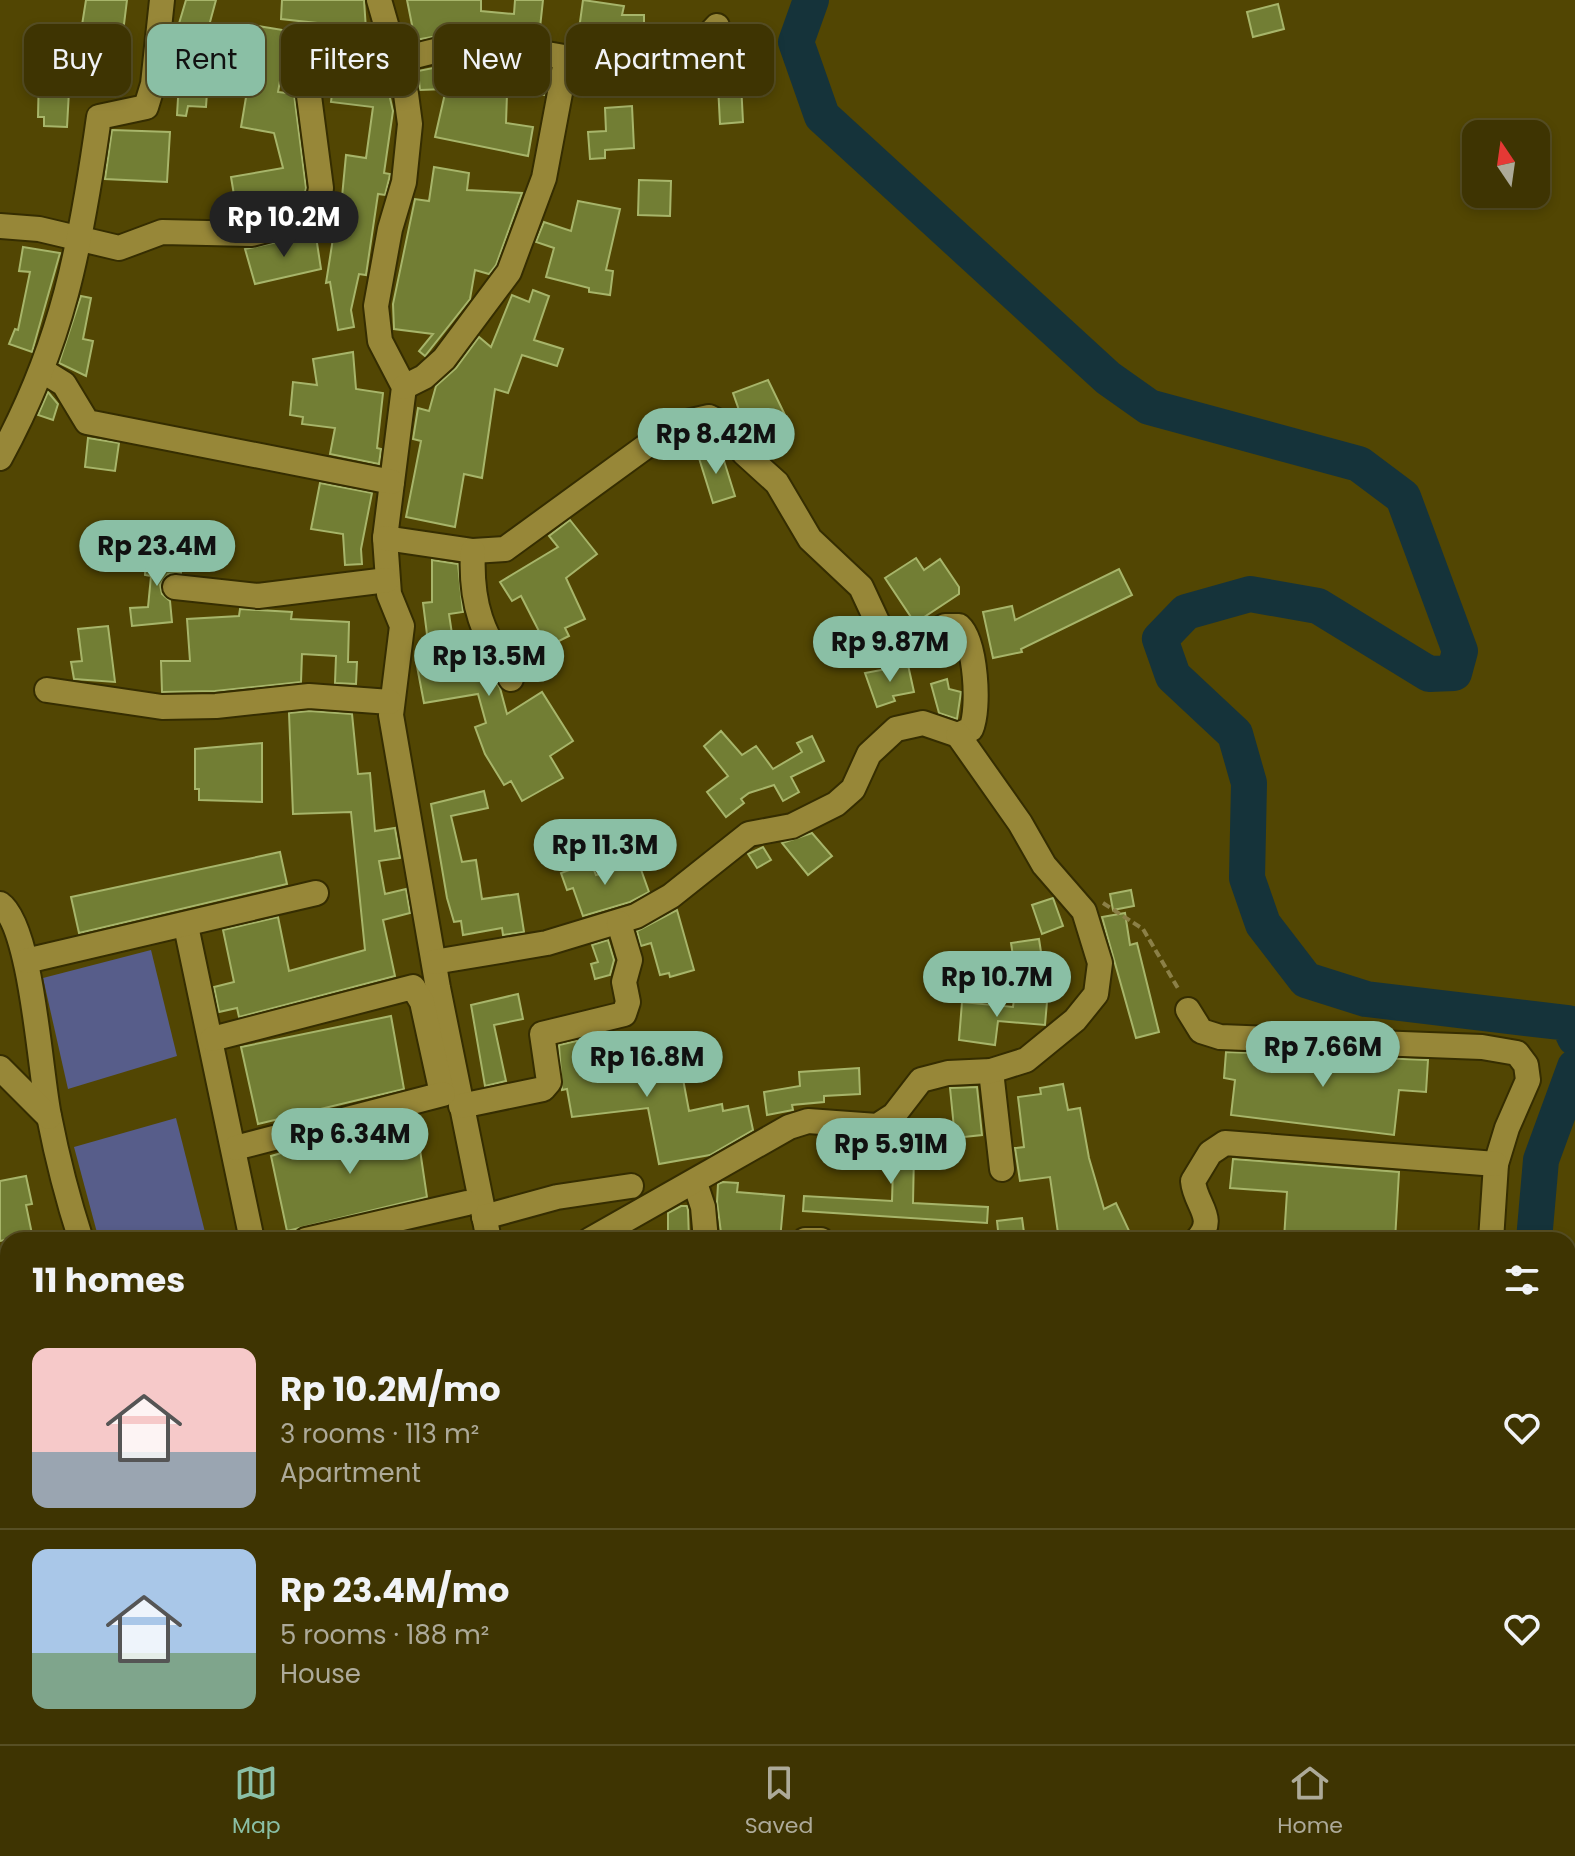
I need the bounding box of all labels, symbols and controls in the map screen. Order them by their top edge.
chip: Buy [24,24,131,96]
chip: Rent [147,24,265,96]
chip: Filters [281,24,418,96]
chip: New [434,24,550,96]
chip: Apartment [566,24,774,96]
north arrow [1462,120,1550,208]
map controls [1462,120,1550,208]
pin: Rp 10.2M [201,191,367,259]
text: Rp 10.2M [228,199,340,235]
pin: Rp 8.42M [633,408,799,476]
text: Rp 8.42M [656,416,776,452]
pin: Rp 23.4M [74,520,240,588]
text: Rp 23.4M [97,528,217,564]
pin: Rp 9.87M [807,616,973,684]
text: Rp 9.87M [831,624,949,660]
pin: Rp 13.5M [406,630,572,698]
text: Rp 13.5M [432,638,546,674]
pin: Rp 11.3M [522,819,688,887]
text: Rp 11.3M [552,827,658,863]
pin: Rp 10.7M [914,951,1080,1019]
text: Rp 10.7M [941,959,1053,995]
pin: Rp 7.66M [1240,1021,1406,1089]
text: Rp 7.66M [1264,1029,1382,1065]
pin: Rp 16.8M [564,1031,730,1099]
text: Rp 16.8M [590,1039,704,1075]
pin: Rp 6.34M [267,1108,433,1176]
text: Rp 6.34M [289,1116,411,1152]
pin: Rp 5.91M [808,1118,974,1186]
text: Rp 5.91M [834,1126,948,1162]
text: 11 homes [32,1256,185,1304]
icon: filters [1500,1258,1544,1302]
text: Rp 10.2M/mo [280,1365,501,1413]
icon: home [96,1380,192,1476]
icon: heart [1500,1406,1544,1450]
text: 3 rooms · 113 m² [280,1416,479,1452]
text: Apartment [280,1455,421,1491]
text: Rp 23.4M/mo [280,1566,509,1614]
icon: home [96,1581,192,1677]
icon: heart [1500,1607,1544,1651]
text: 5 rooms · 188 m² [280,1617,489,1653]
text: House [280,1656,361,1692]
tab: Map [232,1761,281,1842]
tab: Saved [745,1761,813,1842]
tab: Home [1277,1761,1343,1842]

